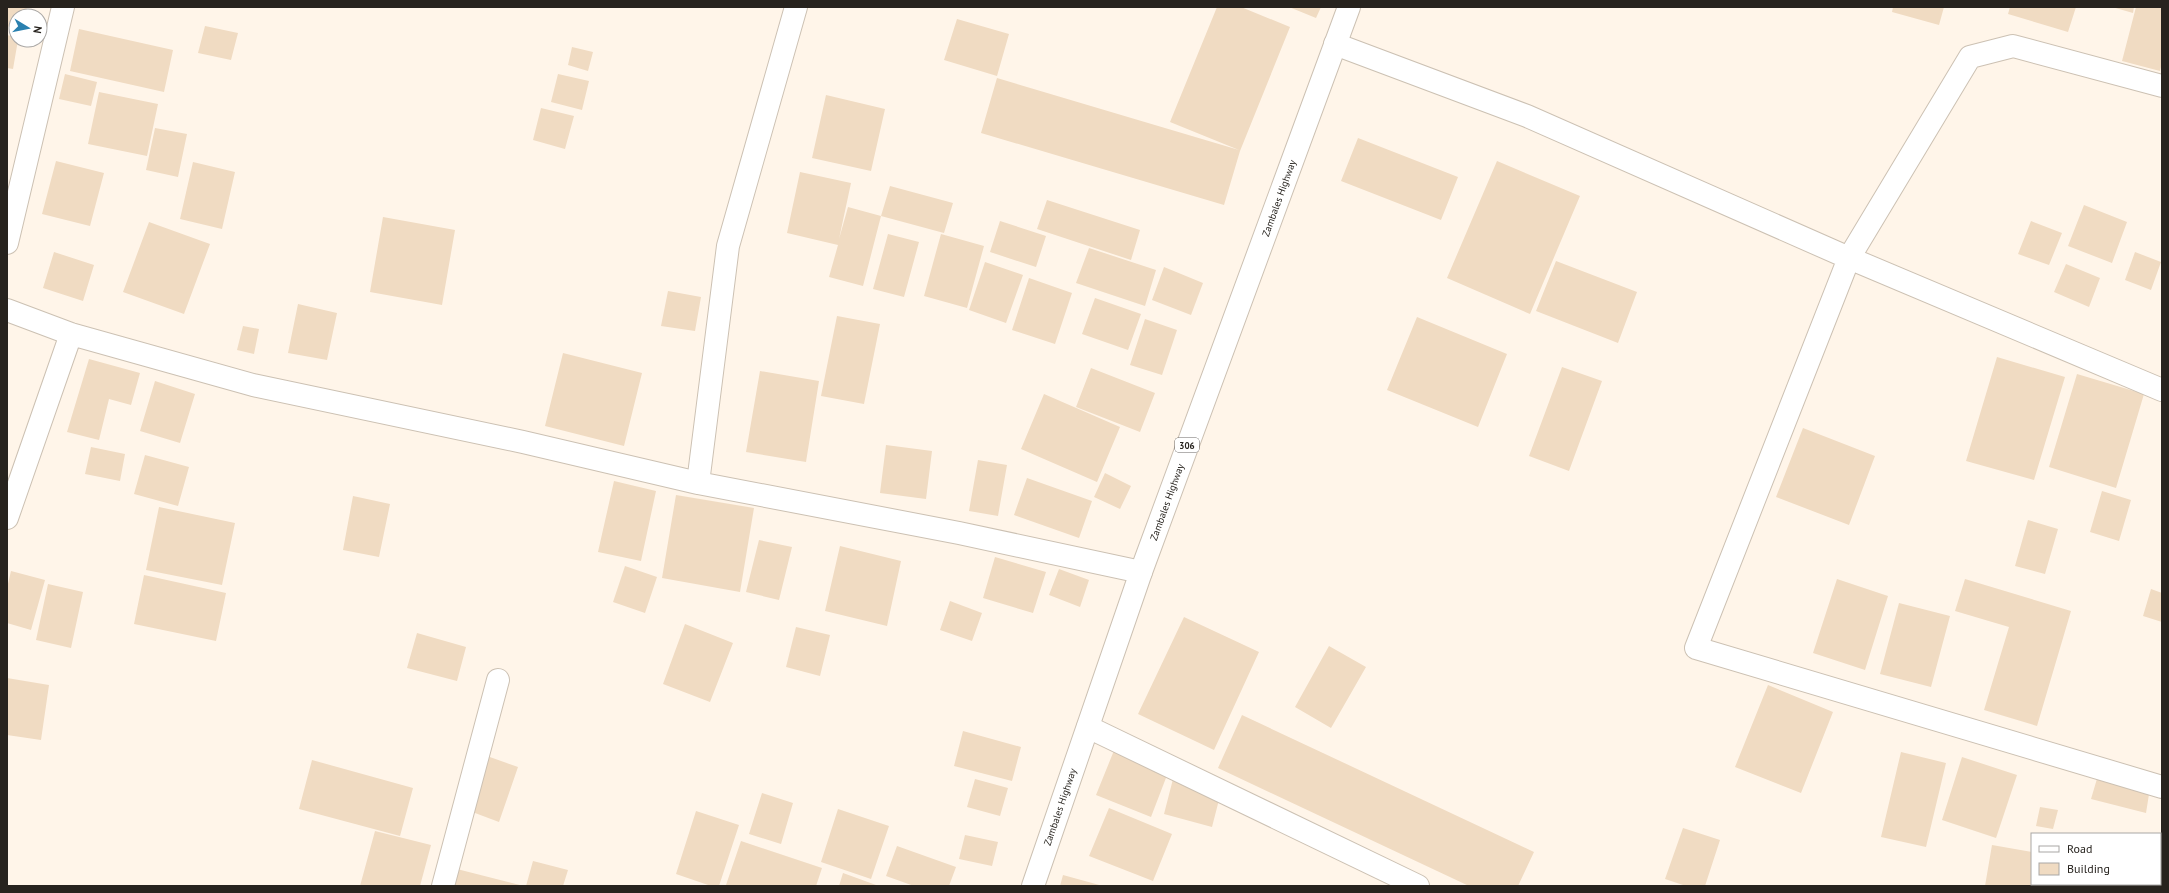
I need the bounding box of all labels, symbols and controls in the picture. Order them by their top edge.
north arrow [8,8,48,48]
text: N [30,25,45,35]
street label: Zambales Highway [1259,158,1299,238]
road number: 306 [1175,438,1199,452]
street label: Zambales Highway [1147,462,1187,542]
street label: Zambales Highway [1041,766,1079,847]
legend [2031,833,2161,885]
text: Road [2067,841,2092,856]
text: Building [2067,861,2110,876]

